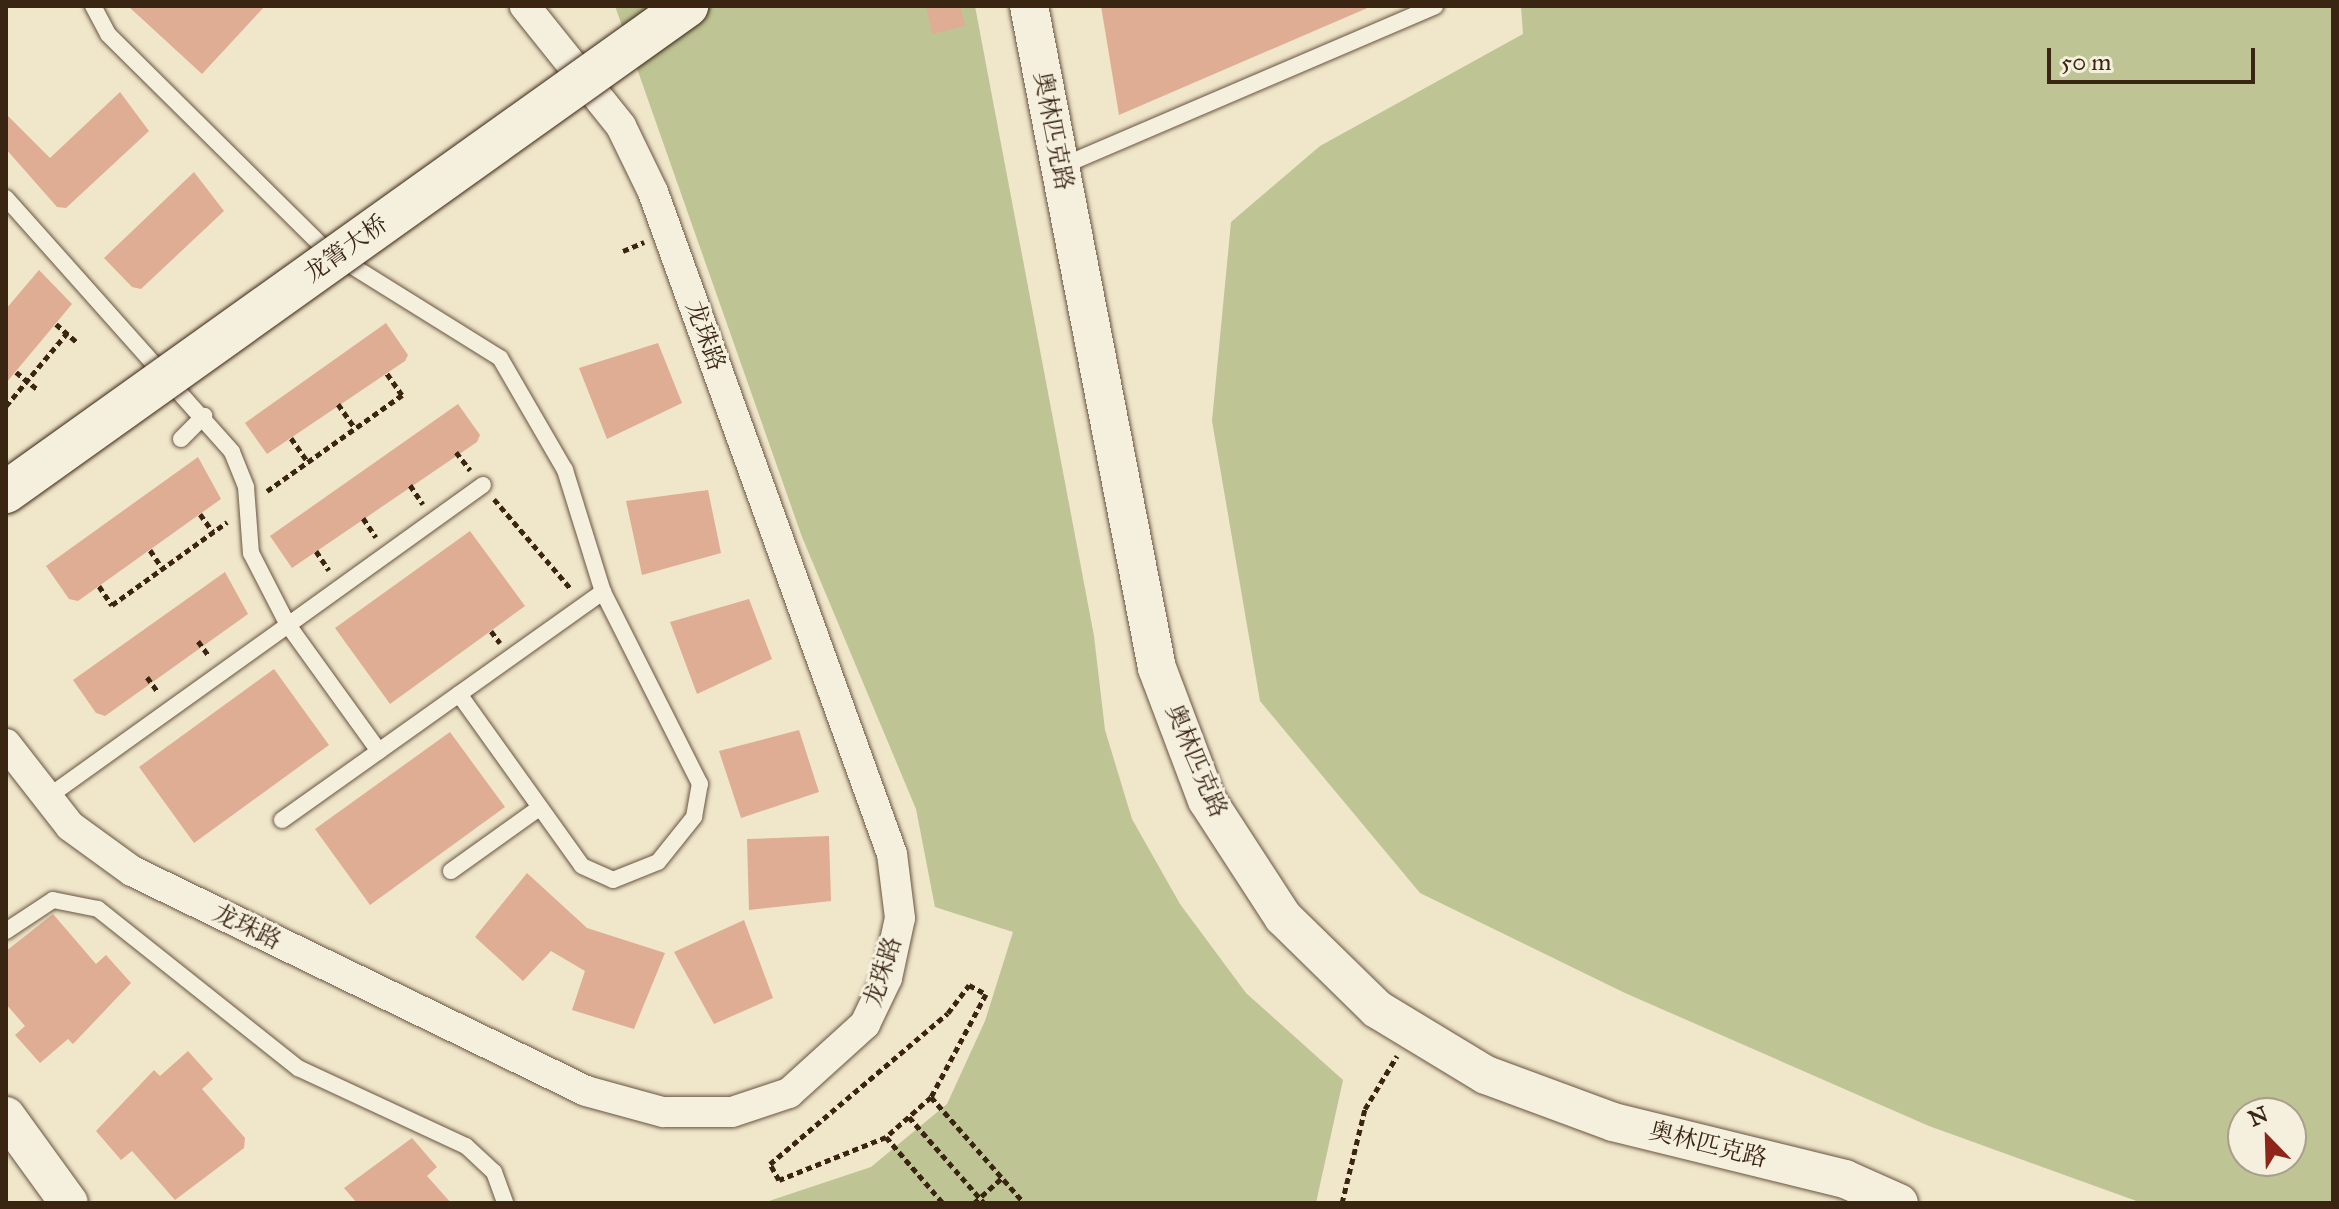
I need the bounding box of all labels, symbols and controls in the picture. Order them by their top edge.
scale bar [2051,32,2259,82]
text: 50 m [2061,47,2111,77]
street label: 奥林匹克路 [1027,69,1079,193]
street label: 龙箐大桥 [299,209,393,289]
street label: 龙珠路 [679,297,731,375]
street label: 奥林匹克路 [1159,700,1233,822]
street label: 龙珠路 [208,898,286,956]
street label: 龙珠路 [858,933,908,1011]
north arrow [2227,1097,2307,1177]
text: N [2244,1100,2272,1132]
street label: 奥林匹克路 [1646,1117,1770,1173]

